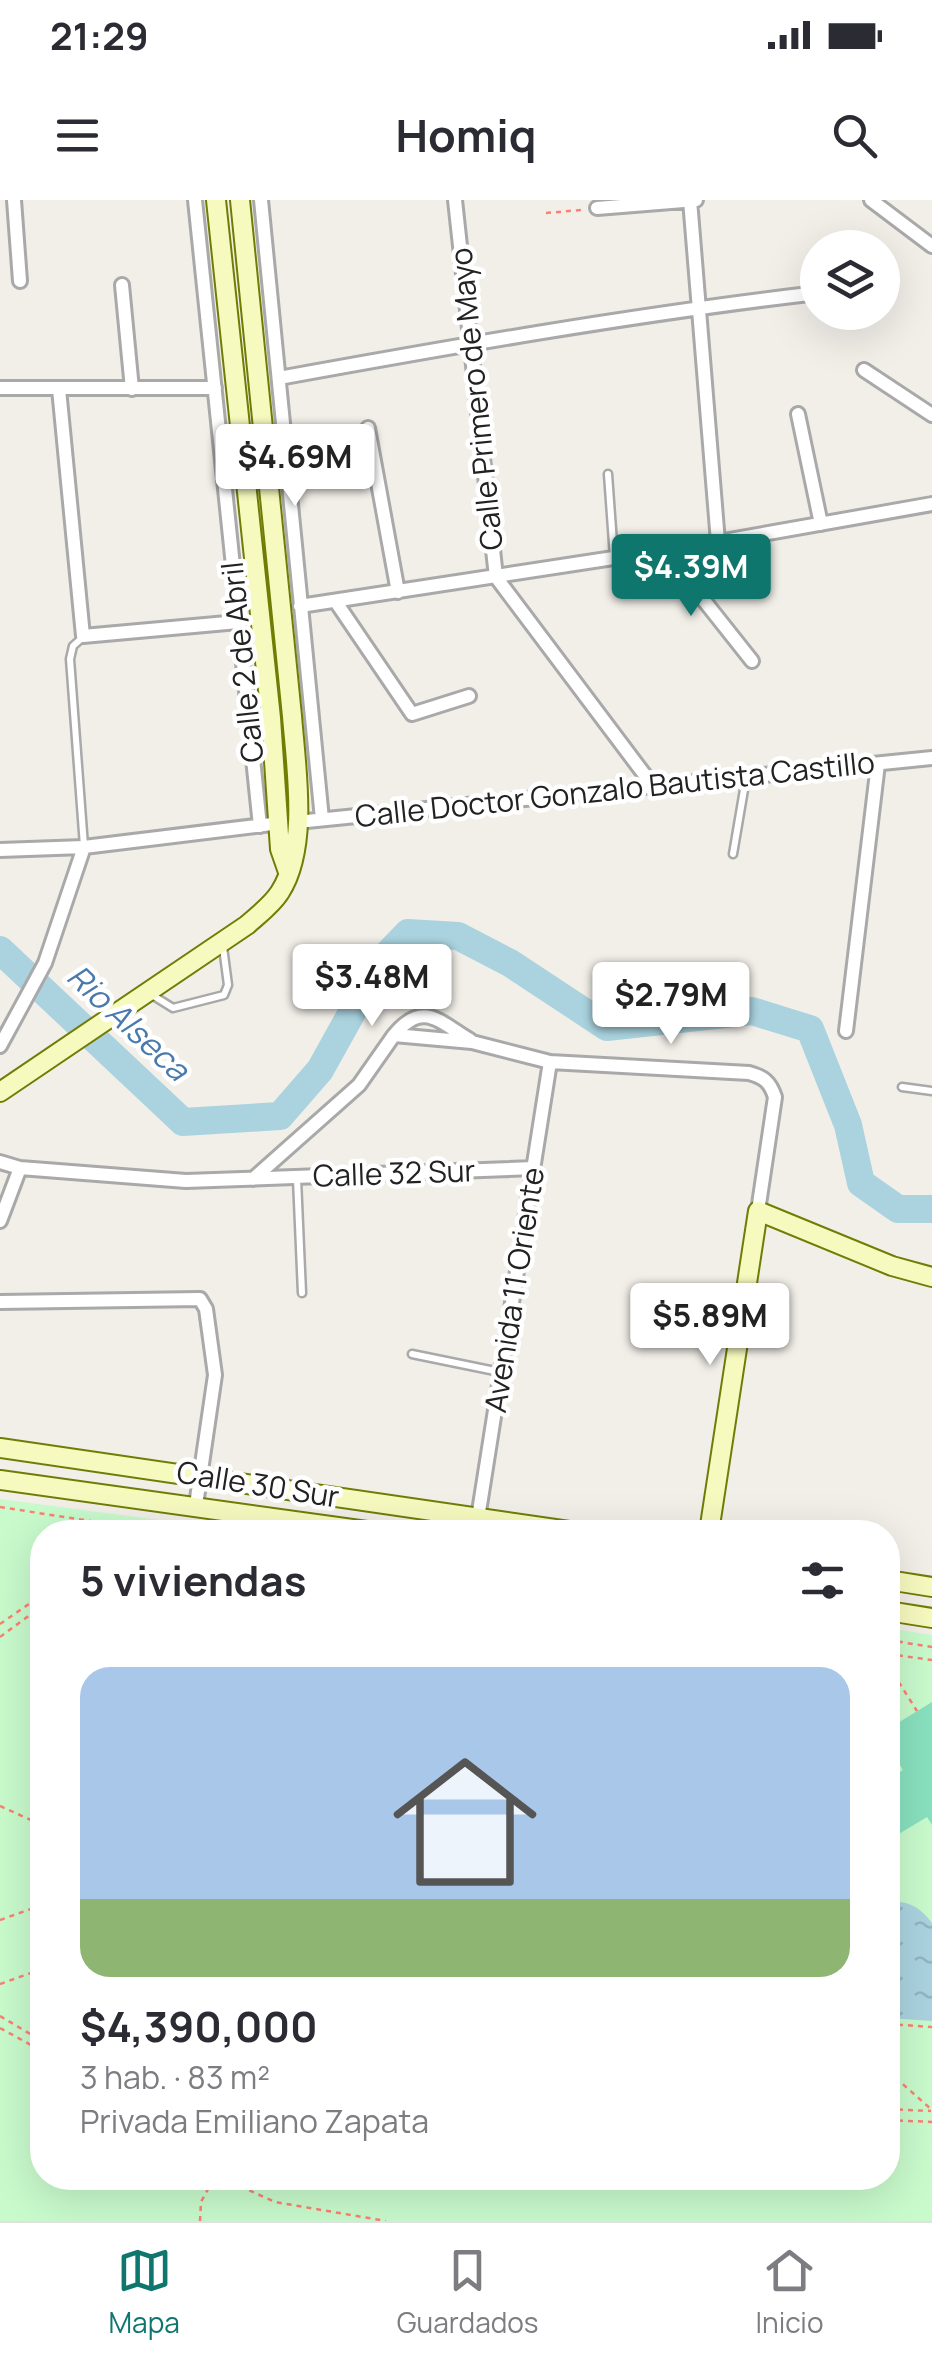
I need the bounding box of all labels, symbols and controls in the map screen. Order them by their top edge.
text: 21:29 [50,9,149,61]
text: Homiq [395,104,537,166]
icon: menu [50,108,105,163]
icon: search [827,108,882,163]
map controls [800,230,900,330]
button: layers [800,230,900,330]
street label: Calle Primero de Mayo [439,246,512,552]
pin: $4.69M [214,424,376,509]
text: $4.69M [238,434,352,478]
pin: $4.39M [610,534,772,619]
text: $4.39M [634,544,748,588]
street label: Calle 2 de Abril [211,560,272,765]
street label: Calle Doctor Gonzalo Bautista Castillo [353,741,877,836]
pin: $3.48M [291,944,453,1029]
water label: Rio Alseca [58,954,201,1092]
text: $3.48M [315,954,429,998]
pin: $2.79M [590,962,752,1047]
text: $2.79M [614,972,728,1016]
street label: Calle 32 Sur [312,1149,476,1196]
street label: Avenida 11 Oriente [474,1164,553,1415]
pin: $5.89M [629,1283,791,1368]
text: $5.89M [652,1293,768,1337]
street label: Calle 30 Sur [174,1450,342,1517]
text: 5 viviendas [80,1551,306,1609]
icon: filters [795,1553,850,1608]
icon: home [375,1732,555,1912]
text: $4,390,000 [80,1997,318,2055]
text: 3 hab. · 83 m² [80,2055,270,2099]
text: Privada Emiliano Zapata [80,2099,429,2143]
tab: Mapa [109,2243,180,2341]
tab: Guardados [397,2243,538,2341]
tab: Inicio [756,2243,823,2341]

